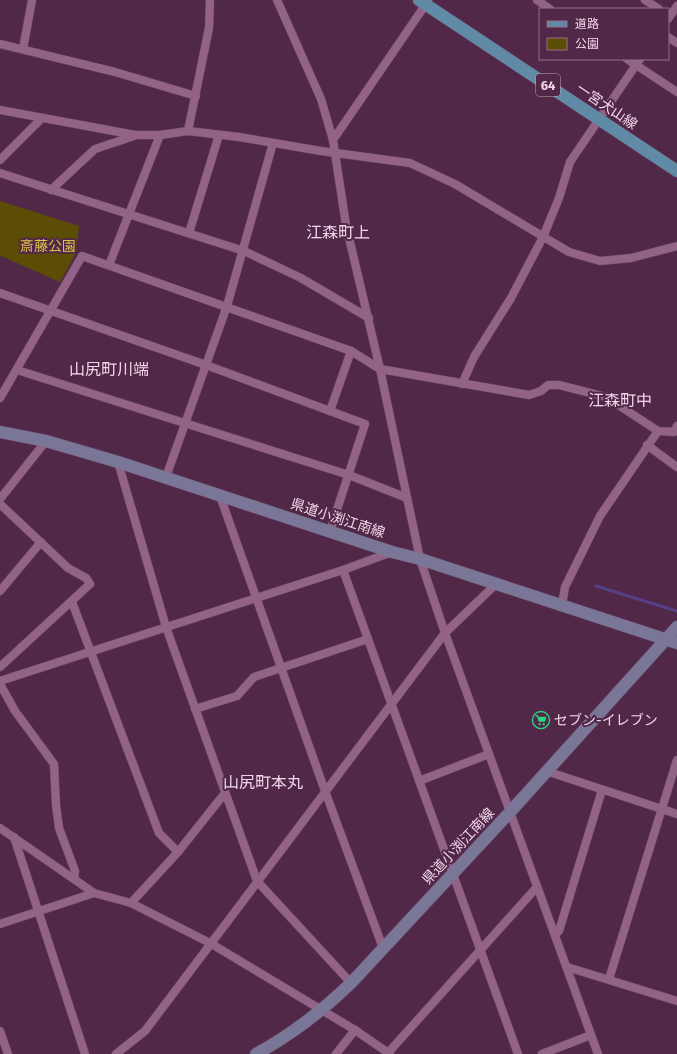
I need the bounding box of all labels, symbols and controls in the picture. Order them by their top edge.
legend [539,8,669,60]
text: 道路 [575,17,599,31]
text: 公園 [575,37,599,51]
road number: 64 [536,74,560,96]
street label: 一宮犬山線 [573,80,640,133]
district label: 江森町上 [306,223,370,242]
park label: 斎藤公園 [20,238,76,255]
district label: 山尻町川端 [69,360,149,379]
district label: 江森町中 [588,391,652,410]
street label: 県道小渕江南線 [289,495,387,542]
supermarket icon: セブン-イレブン [531,710,551,730]
place label: セブン-イレブン [554,712,658,729]
district label: 山尻町本丸 [223,773,303,792]
street label: 県道小渕江南線 [419,805,498,888]

